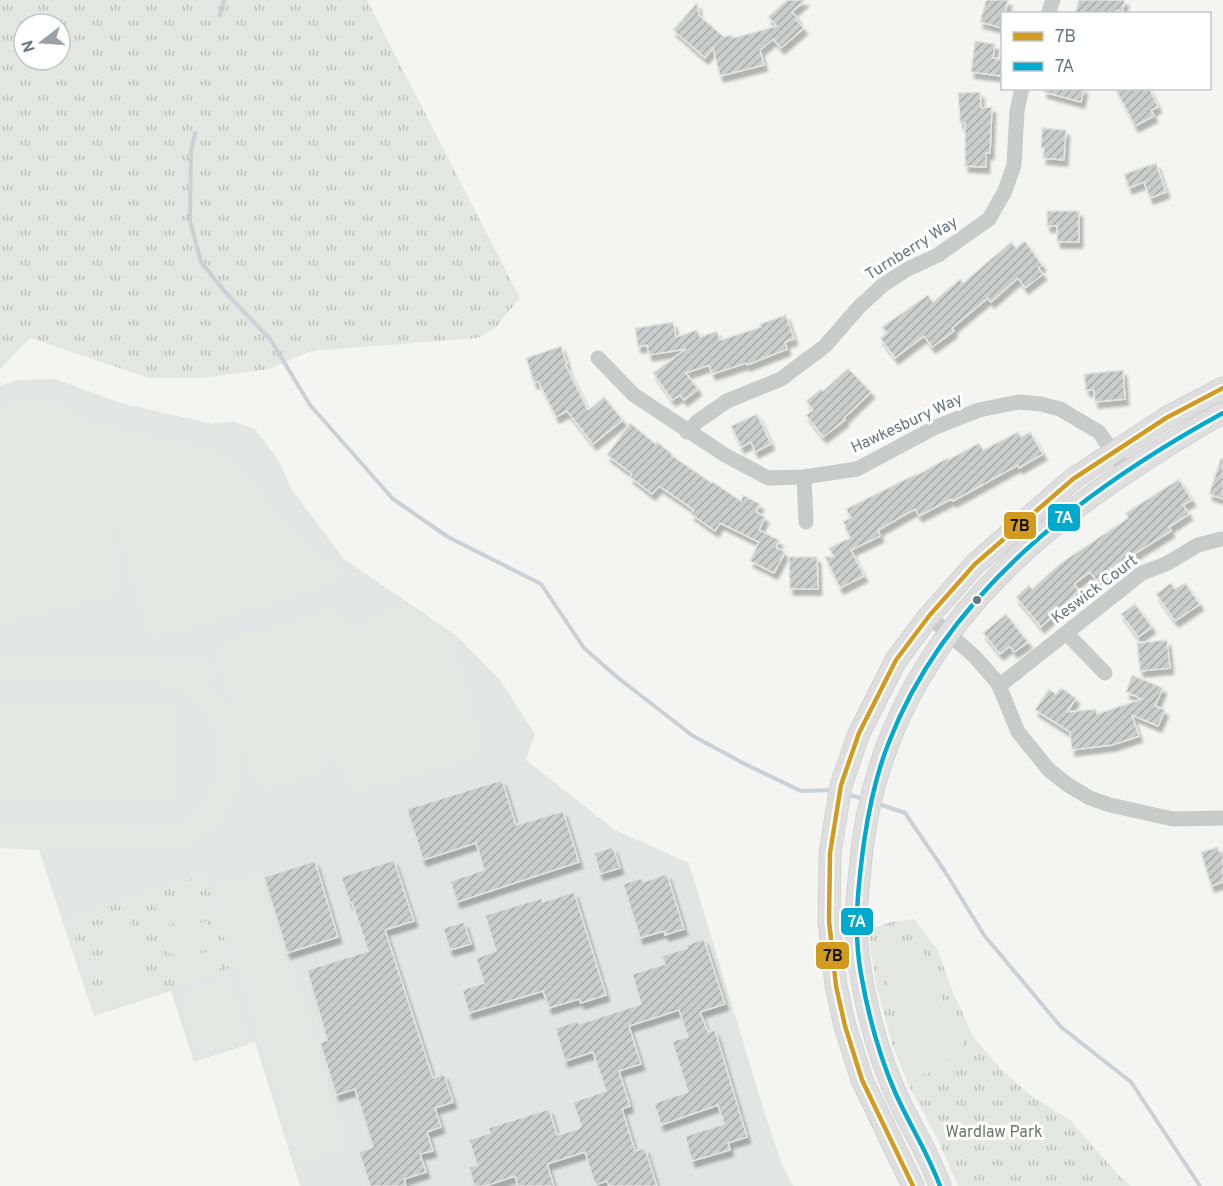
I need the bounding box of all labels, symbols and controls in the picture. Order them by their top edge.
north arrow [12,12,72,72]
legend [1001,12,1211,90]
text: 7B [1055,26,1076,49]
text: N [18,37,41,54]
text: 7A [1055,56,1075,79]
street label: Turnberry Way [862,213,962,285]
street label: Hawkesbury Way [848,389,966,459]
line badge: 7A [1047,503,1081,532]
text: 7A [1055,509,1073,529]
line badge: 7B [1003,511,1037,540]
text: 7B [1010,517,1030,537]
street label: Keswick Court [1048,551,1142,629]
unlabelled marker [971,594,983,606]
line badge: 7A [840,907,874,936]
text: 7A [848,913,866,933]
line badge: 7B [815,941,850,970]
text: 7B [823,947,843,967]
park label: Wardlaw Park [945,1123,1043,1143]

